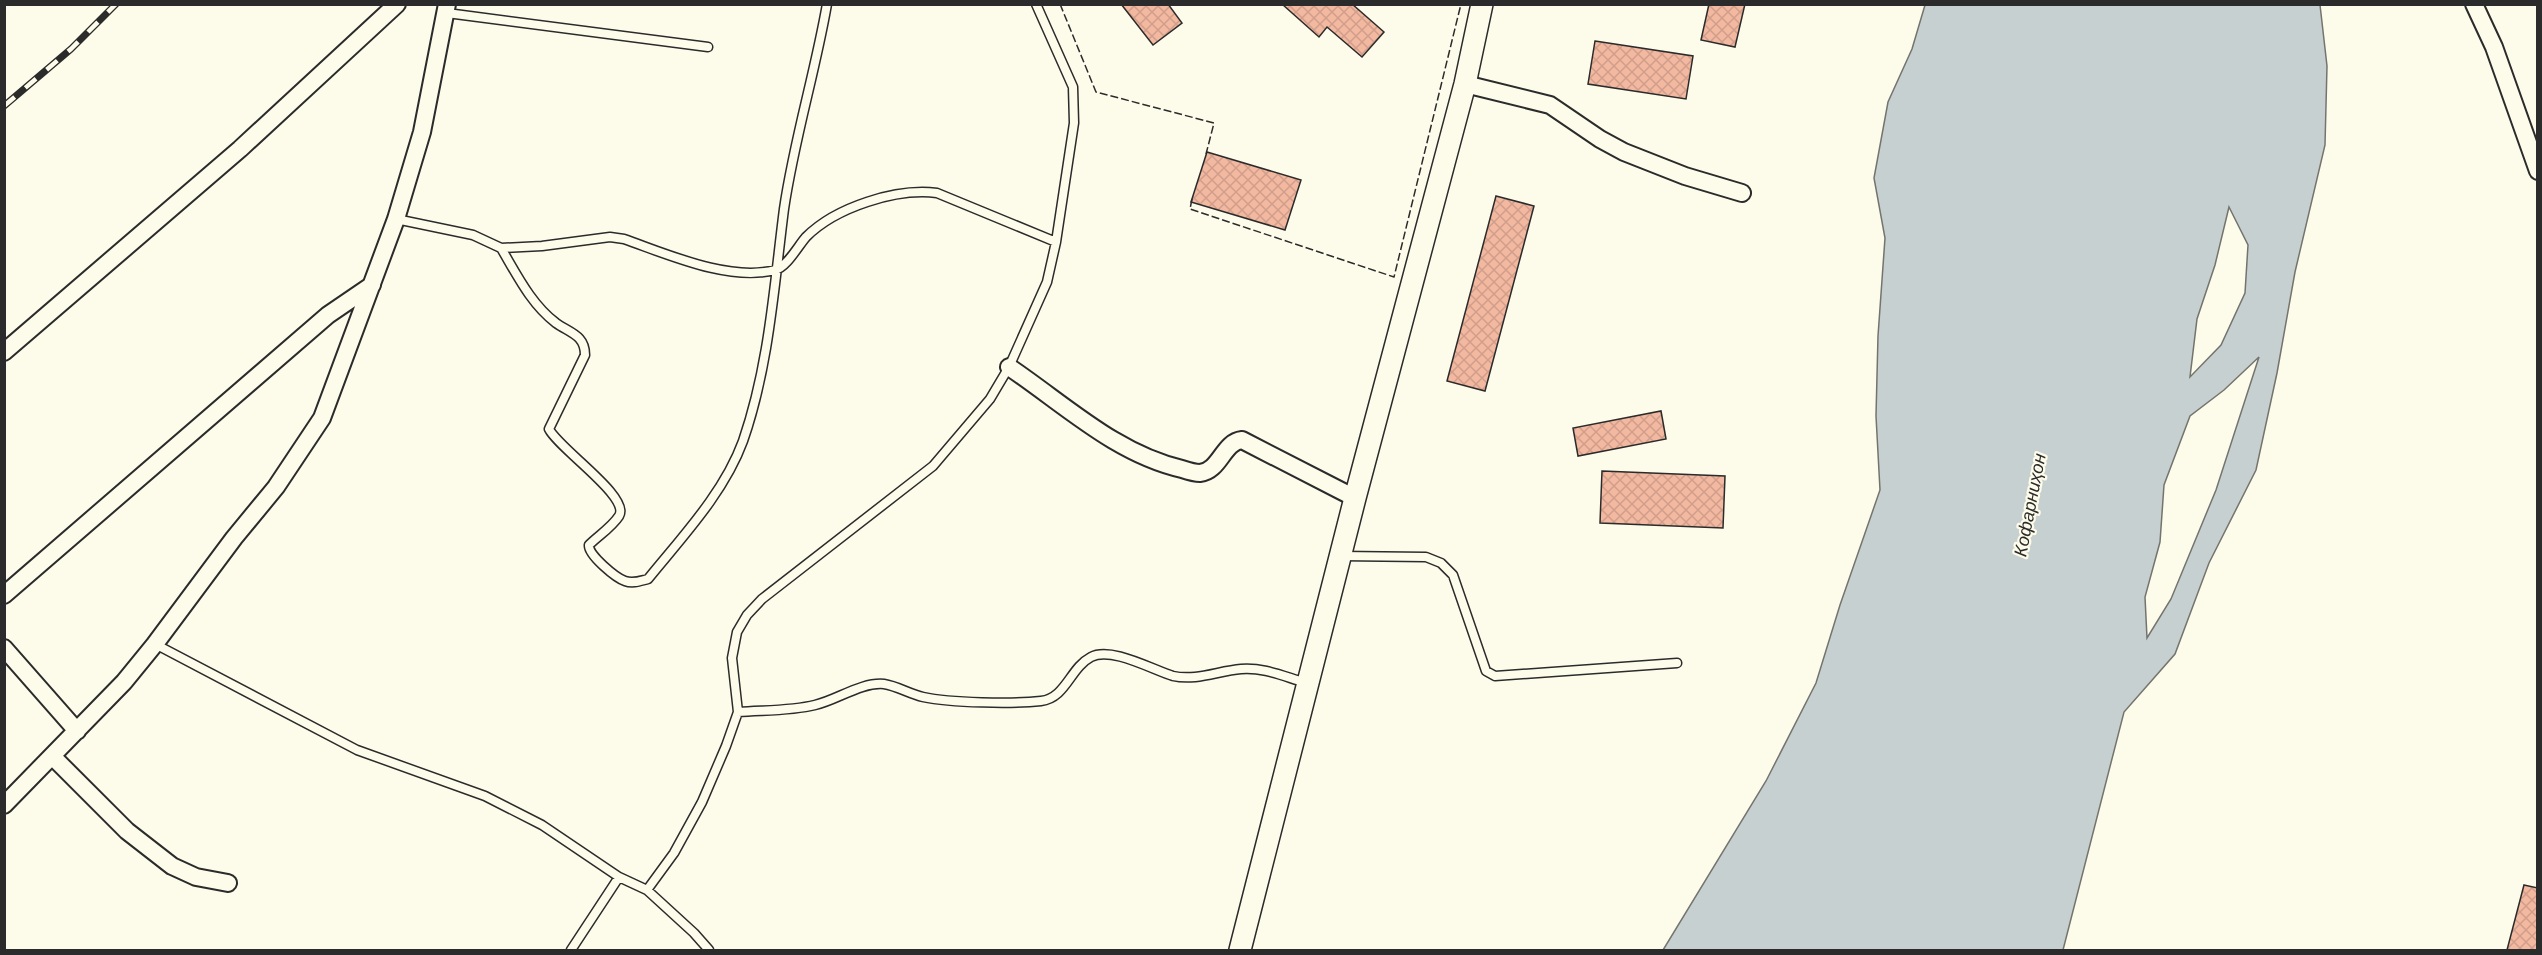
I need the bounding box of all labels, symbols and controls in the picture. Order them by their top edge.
water label: Кофарниҳон [2008,451,2052,559]

